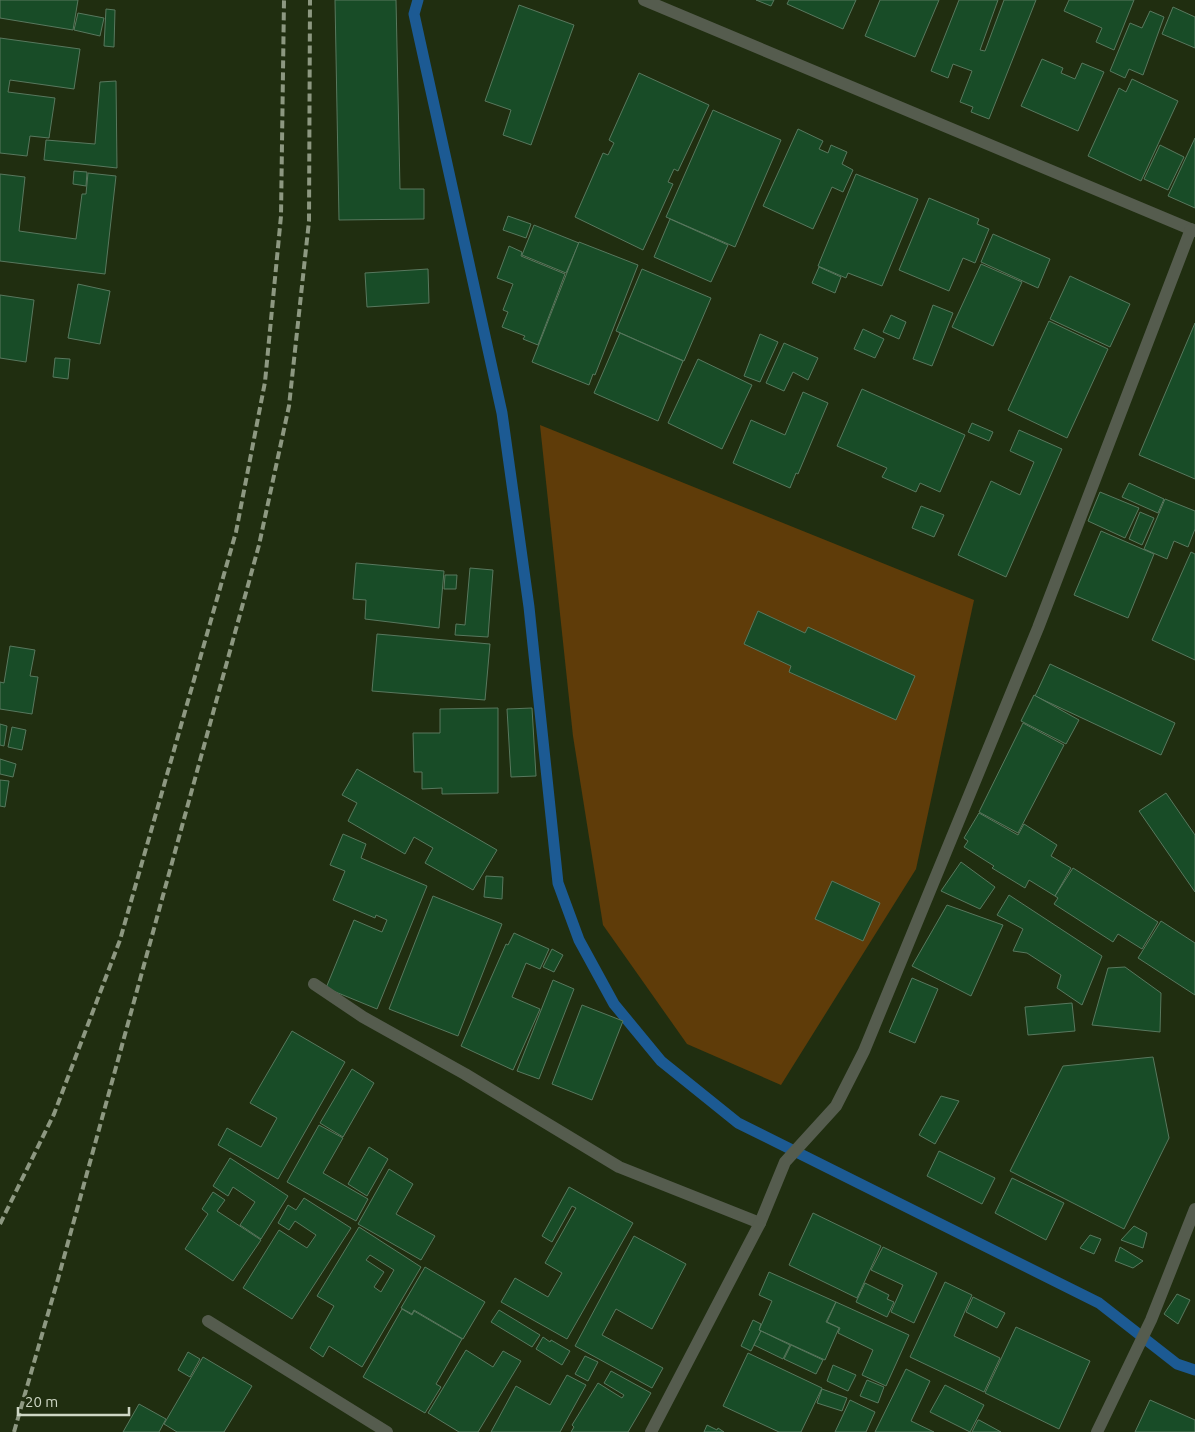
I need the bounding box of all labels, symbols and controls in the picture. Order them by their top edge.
scale bar [18,1384,129,1416]
text: 20 m [25,1393,58,1410]

